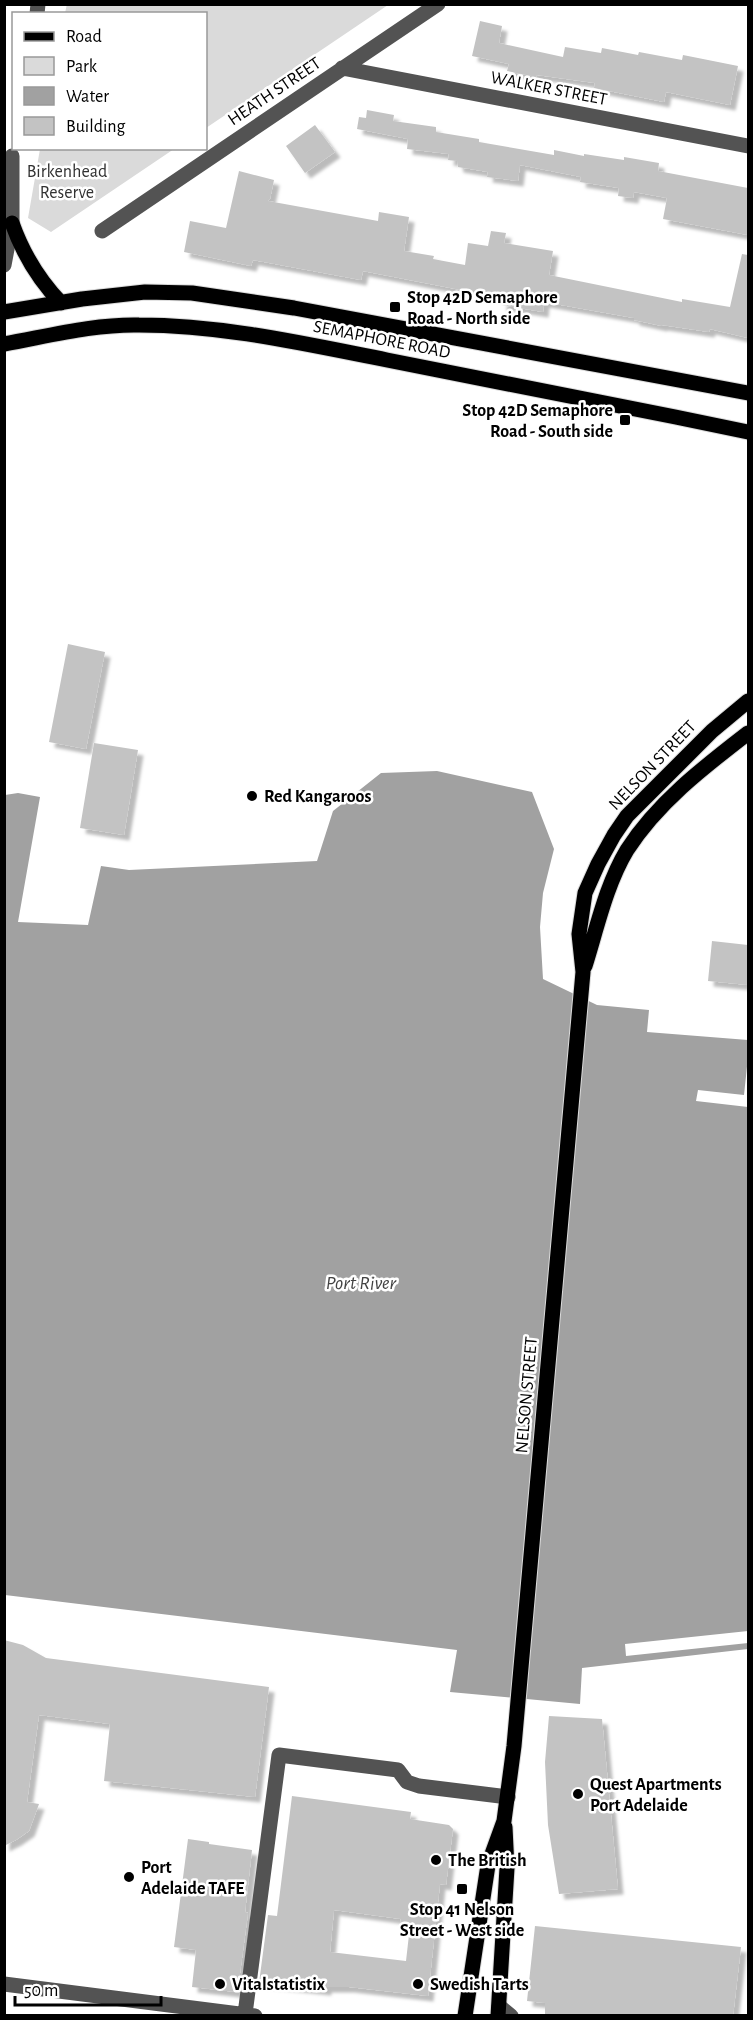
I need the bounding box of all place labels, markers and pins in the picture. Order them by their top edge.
place label: Stop 42D Semaphore Road - North side [407,289,558,328]
marker: Stop 42D Semaphore Road - North side [388,300,402,314]
place label: Stop 42D Semaphore Road - South side [462,402,613,441]
marker: Stop 42D Semaphore Road - South side [618,413,632,427]
place label: Red Kangaroos [264,788,371,806]
marker: Red Kangaroos [245,789,259,803]
place label: Quest Apartments Port Adelaide [590,1776,722,1815]
marker: Quest Apartments Port Adelaide [571,1787,585,1801]
place label: The British [448,1852,527,1870]
marker: The British [429,1853,443,1867]
place label: Port Adelaide TAFE [141,1859,244,1898]
marker: Port Adelaide TAFE [122,1870,136,1884]
marker: Stop 41 Nelson Street - West side [455,1882,469,1896]
place label: Stop 41 Nelson Street - West side [400,1901,524,1940]
place label: Vitalstatistix [232,1976,326,1994]
place label: Swedish Tarts [430,1976,529,1994]
marker: Vitalstatistix [213,1977,227,1991]
marker: Swedish Tarts [411,1977,425,1991]

